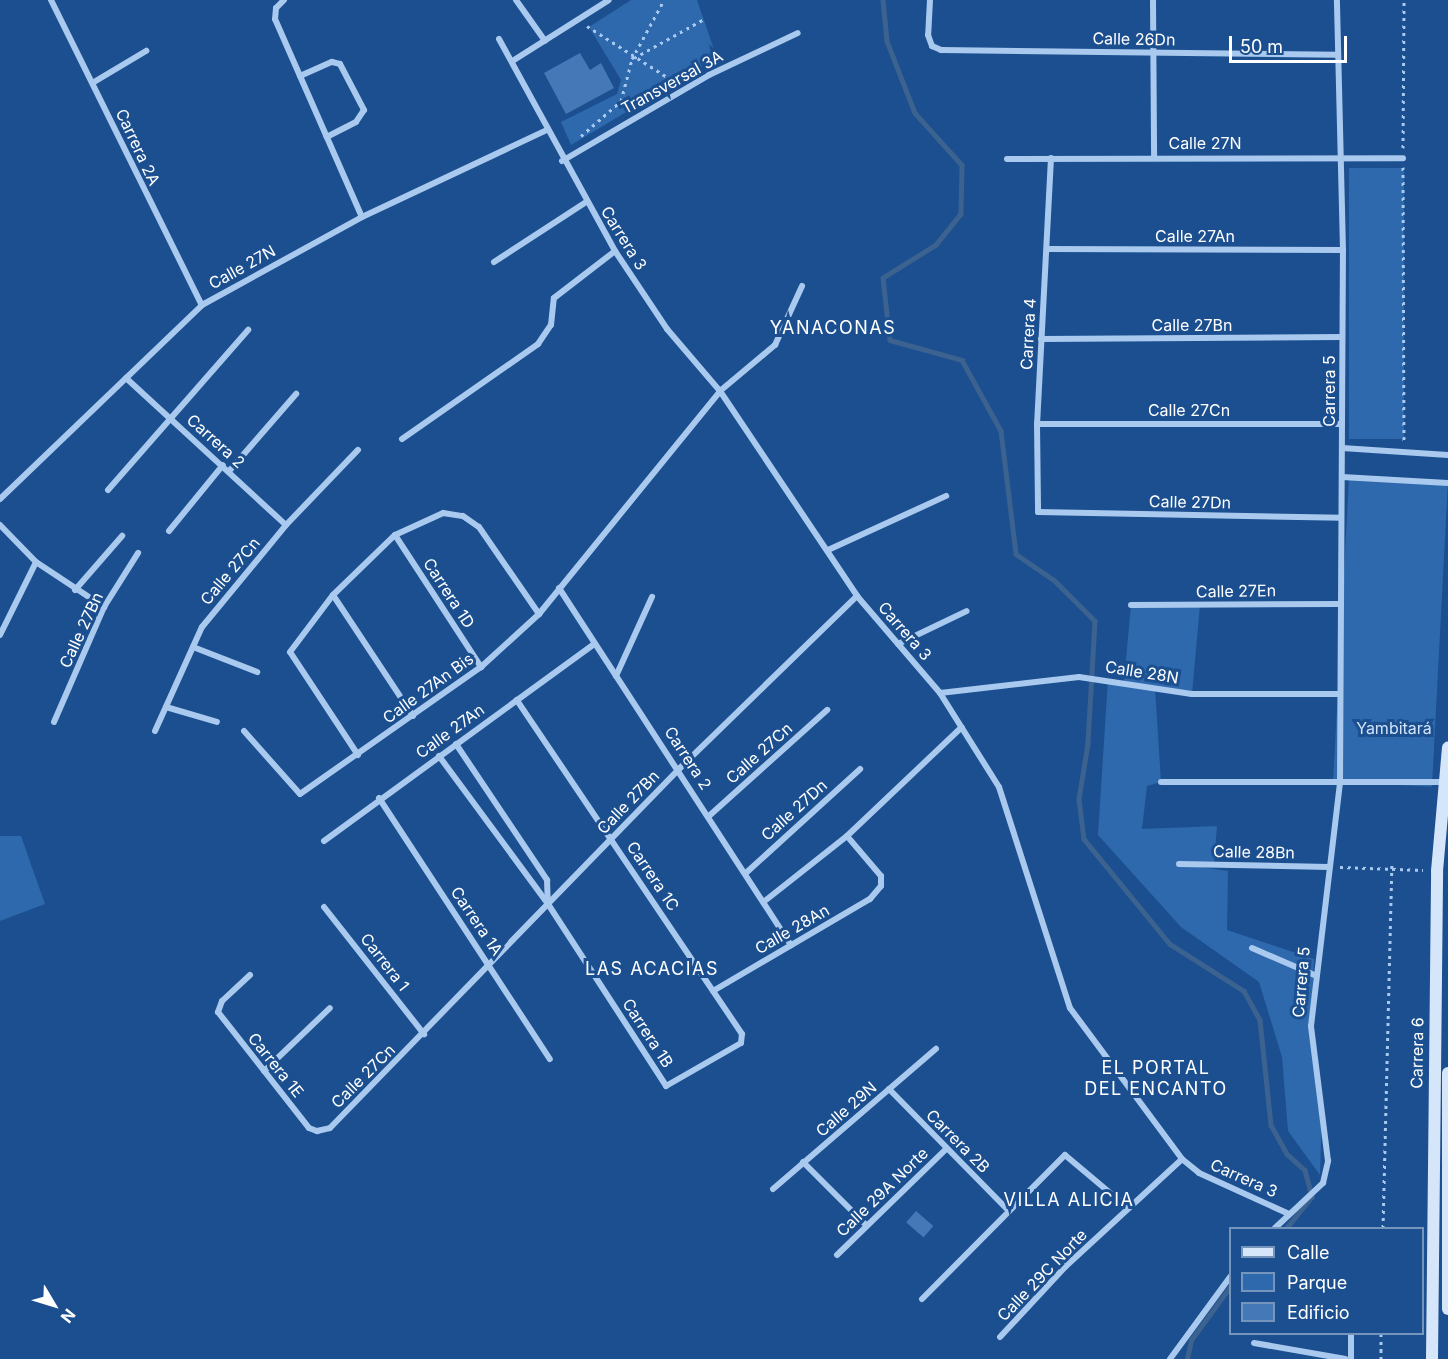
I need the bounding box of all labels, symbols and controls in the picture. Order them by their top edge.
scale bar [1232,24,1350,62]
street label: Calle 26Dn [1092,29,1176,49]
text: 50 m [1240,36,1283,57]
street label: Transversal 3A [618,46,726,118]
street label: Carrera 2A [112,106,164,188]
street label: Calle 27N [1168,133,1242,153]
street label: Carrera 3 [597,203,651,273]
street label: Calle 27An [1155,226,1235,246]
street label: Calle 27N [205,241,279,293]
street label: Carrera 4 [1017,298,1039,370]
street label: Calle 27Bn [1152,315,1232,335]
district label: YANACONAS [770,317,896,339]
street label: Carrera 5 [1319,355,1339,427]
street label: Calle 27Cn [1148,400,1230,420]
street label: Carrera 2 [183,410,249,472]
street label: Calle 27Dn [1149,492,1231,512]
street label: Calle 27Cn [196,533,264,609]
street label: Carrera 1D [419,554,479,632]
street label: Calle 27En [1196,581,1276,601]
street label: Calle 27Bn [55,589,107,671]
street label: Carrera 3 [874,598,936,664]
street label: Calle 27An Bis [379,649,477,727]
street label: Calle 28N [1104,657,1180,687]
street label: Calle 27An [412,700,488,762]
street label: Calle 27Cn [722,718,796,788]
park label: Yambitará [1356,718,1432,738]
street label: Carrera 2 [661,723,715,793]
street label: Calle 27Bn [593,766,663,838]
street label: Calle 27Dn [757,775,831,845]
street label: Carrera 1C [623,838,683,914]
street label: Calle 28Bn [1213,842,1295,862]
street label: Carrera 1A [447,883,507,959]
street label: Calle 28An [752,900,832,958]
street label: Carrera 1 [356,929,414,995]
street label: Carrera 5 [1288,946,1314,1018]
district label: LAS ACACIAS [585,958,719,980]
street label: Carrera 1B [619,995,677,1071]
street label: Carrera 6 [1407,1017,1427,1089]
street label: Carrera 1E [244,1029,308,1101]
street label: Calle 27Cn [327,1040,399,1112]
district label: EL PORTAL DEL ENCANTO [1084,1058,1228,1100]
street label: Calle 29N [812,1077,880,1141]
street label: Carrera 2B [922,1105,994,1177]
street label: Calle 29A Norte [832,1143,932,1241]
street label: Carrera 3 [1207,1155,1281,1201]
district label: VILLA ALICIA [1004,1189,1134,1211]
street label: Calle 29C Norte [993,1225,1091,1325]
legend [1229,1227,1424,1335]
text: Calle [1287,1242,1329,1263]
text: Parque [1287,1272,1347,1293]
north arrow [24,1275,84,1335]
text: Edificio [1287,1302,1350,1323]
text: N [57,1305,80,1327]

